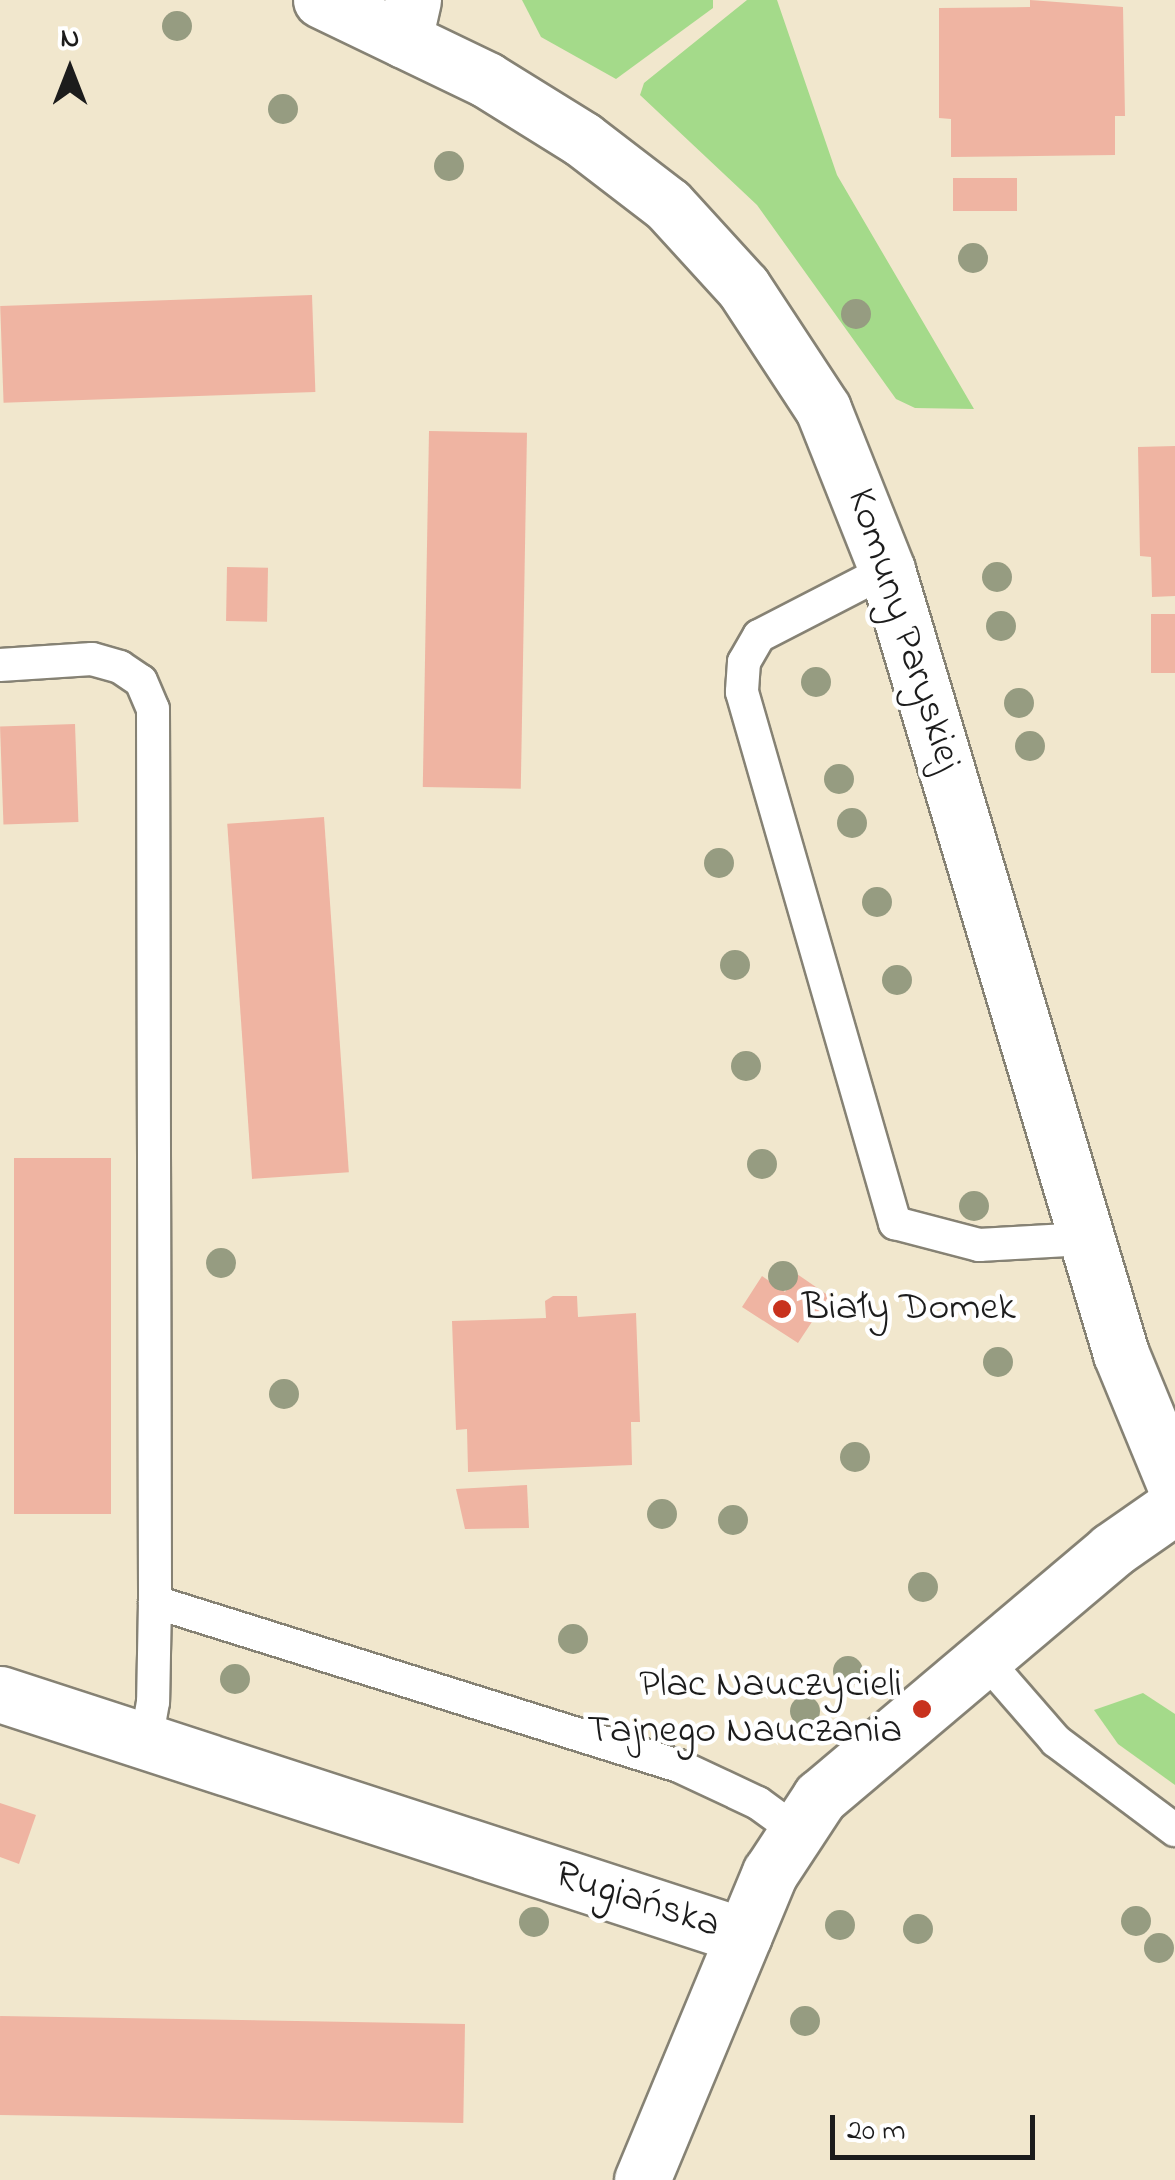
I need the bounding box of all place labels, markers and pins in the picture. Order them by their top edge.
place label: Biały Domek [802,1285,1016,1333]
marker: Biały Domek [771,1298,793,1320]
place label: Plac Nauczycieli Tajnego Nauczania [587,1662,902,1756]
marker: Plac Nauczycieli Tajnego Nauczania [911,1698,933,1720]

